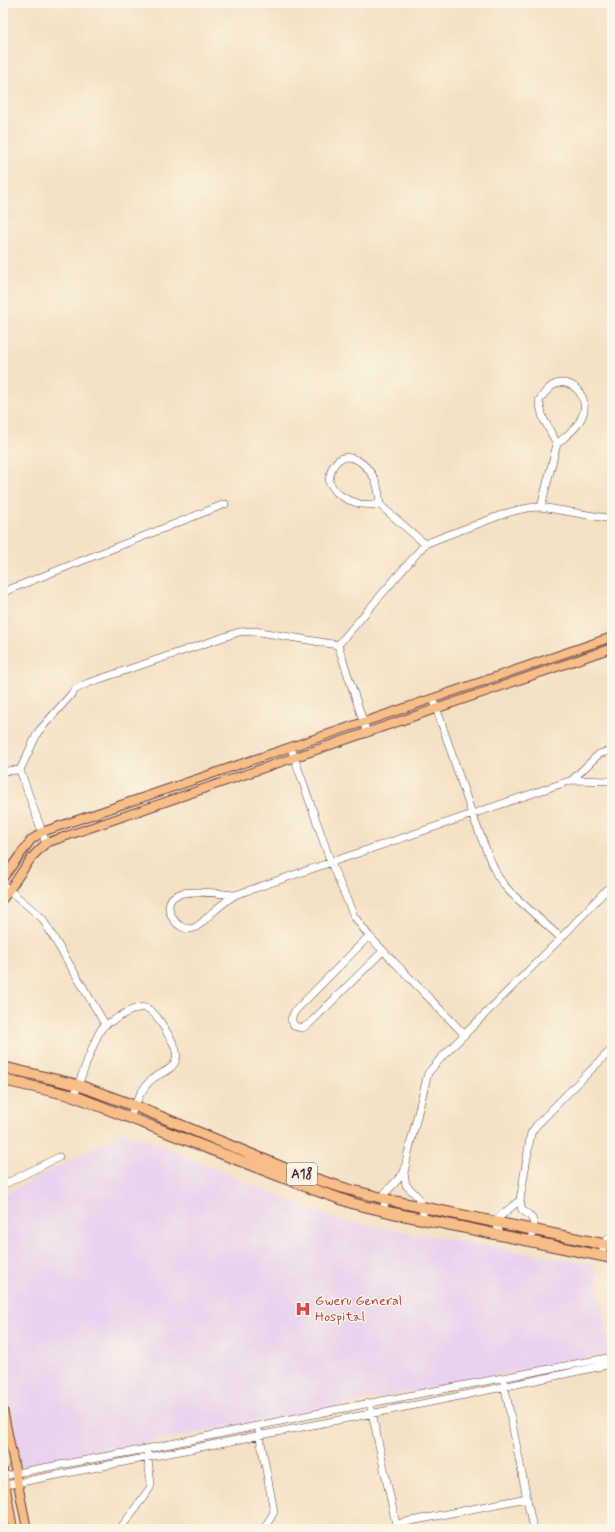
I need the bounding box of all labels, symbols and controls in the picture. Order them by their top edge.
road number: A18 [287,1163,317,1185]
place label: Gweru General Hospital [315,1292,402,1326]
hospital icon: Gweru General Hospital [294,1300,312,1318]

